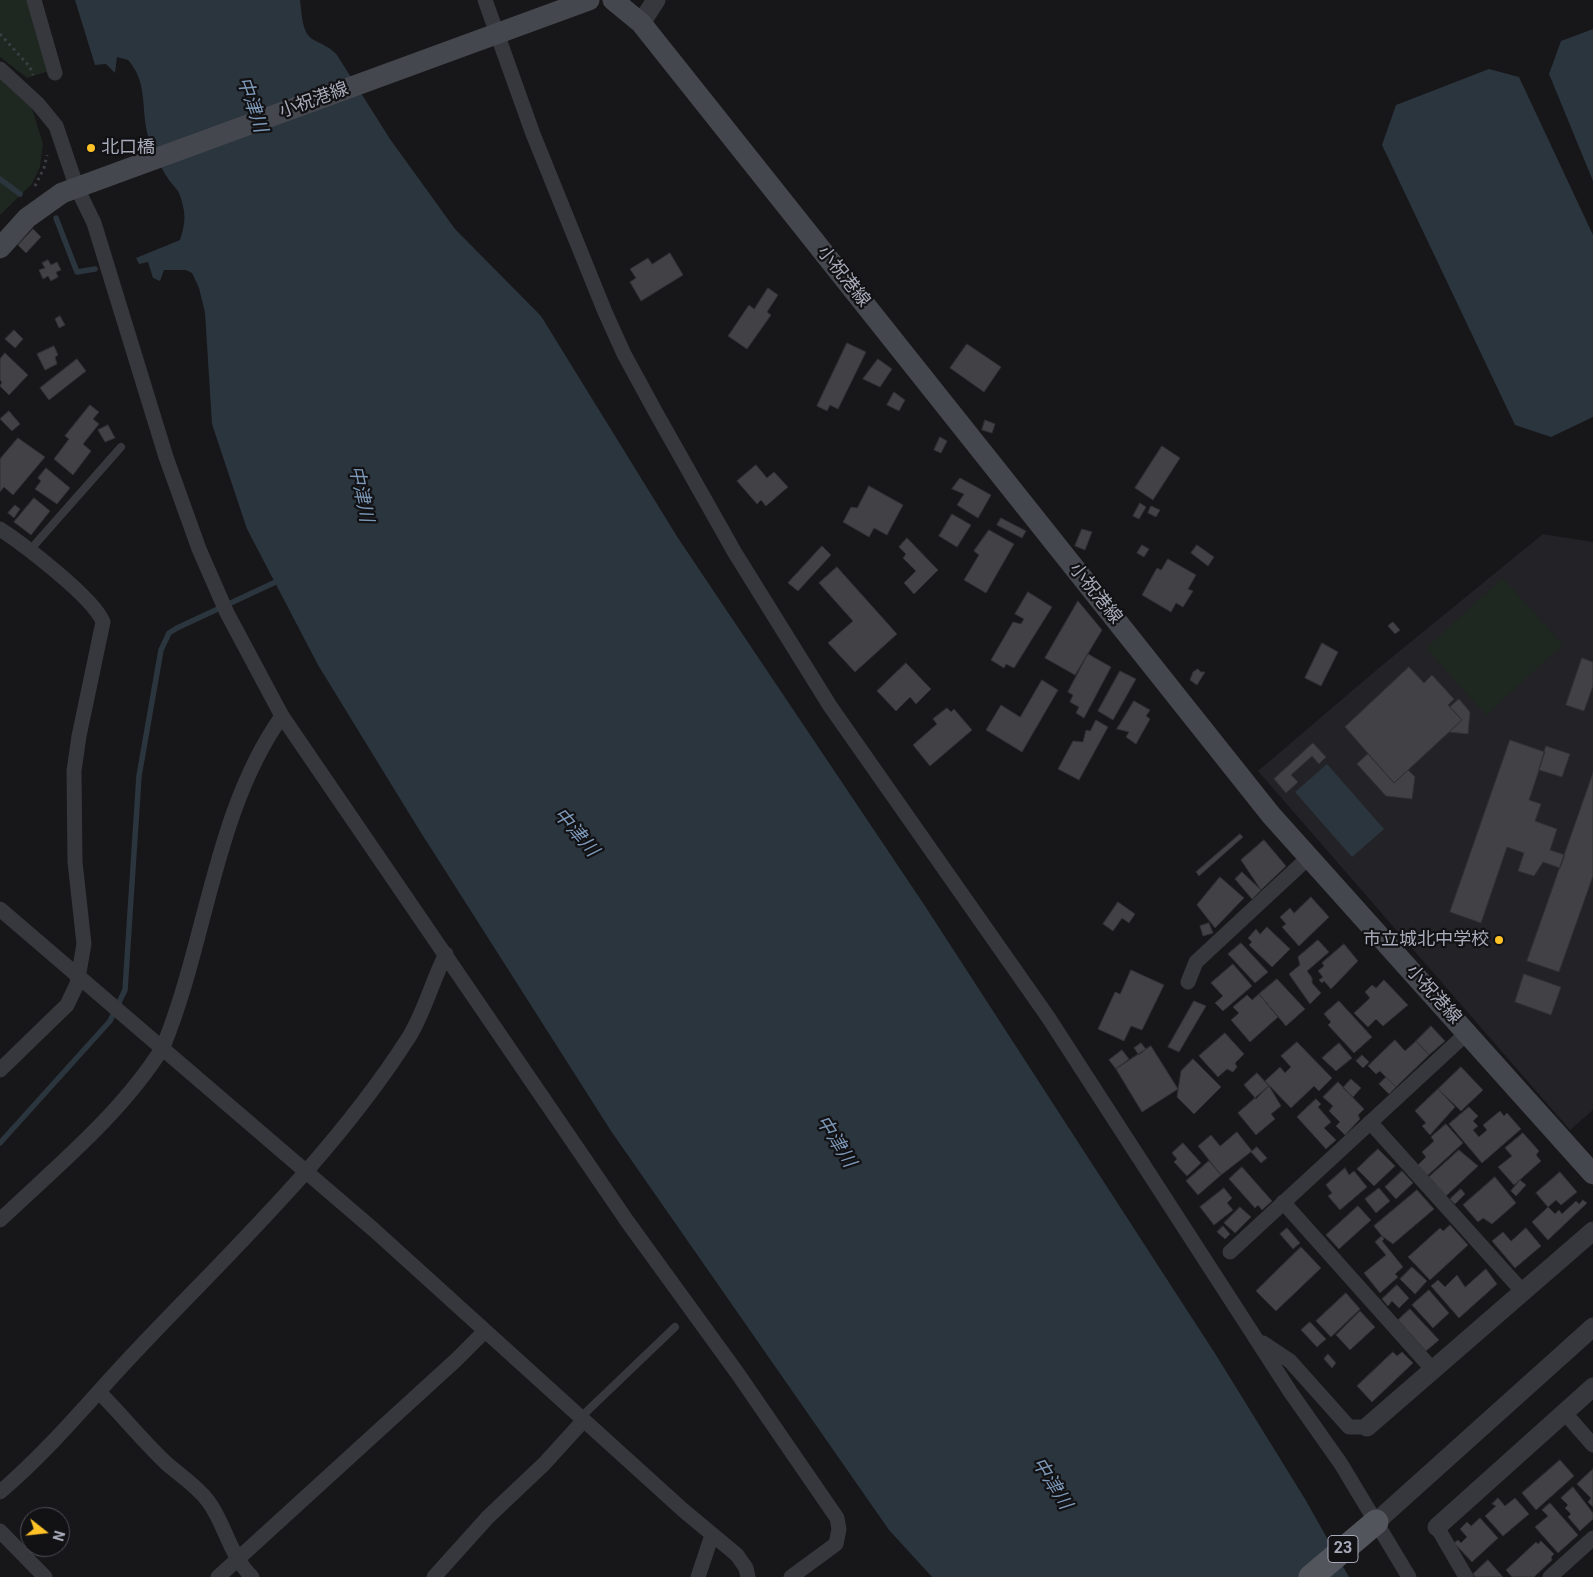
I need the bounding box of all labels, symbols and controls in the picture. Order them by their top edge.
water label: 中津川 [231,74,271,136]
street label: 小祝港線 [276,79,352,123]
place label: 北口橋 [101,137,155,159]
marker: 北口橋 [85,142,97,154]
street label: 小祝港線 [812,242,874,312]
water label: 中津川 [343,464,377,524]
street label: 小祝港線 [1064,559,1126,629]
water label: 中津川 [548,804,602,862]
place label: 市立城北中学校 [1363,929,1489,951]
marker: 市立城北中学校 [1493,934,1505,946]
street label: 小祝港線 [1401,961,1465,1029]
water label: 中津川 [810,1112,860,1172]
water label: 中津川 [1026,1454,1076,1514]
north arrow [20,1507,70,1557]
text: N [49,1529,68,1543]
road number: 23 [1328,1536,1358,1562]

